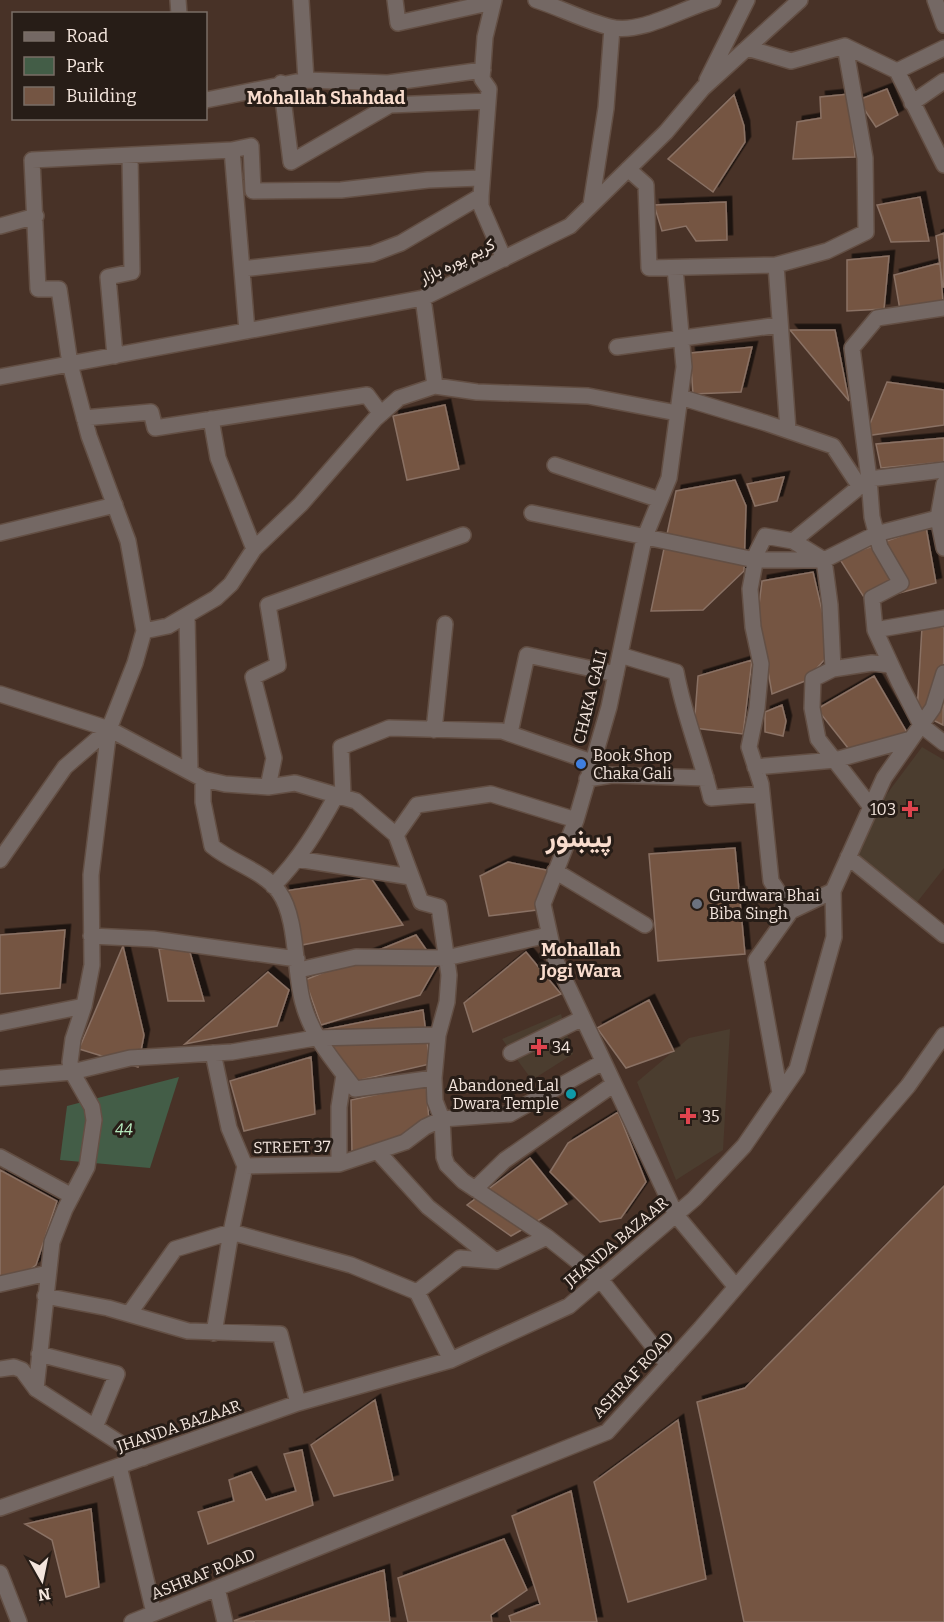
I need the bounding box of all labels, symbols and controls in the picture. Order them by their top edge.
legend [12,12,207,120]
text: Road [66,25,109,47]
text: Park [66,55,105,77]
text: Building [66,85,137,107]
district label: Mohallah Shahdad [247,87,405,109]
street label: کریم پورہ بازار [415,235,499,290]
street label: CHAKA GALI [569,648,611,746]
place label: Book Shop Chaka Gali [593,746,672,783]
marker: Book Shop Chaka Gali [574,757,588,771]
place label: 103 [870,800,896,819]
marker: 103 [901,800,919,818]
district label: پيښور [545,821,612,857]
place label: Gurdwara Bhai Biba Singh [709,886,820,923]
marker: Gurdwara Bhai Biba Singh [690,897,704,911]
district label: Mohallah Jogi Wara [540,939,622,982]
marker: 34 [530,1038,548,1056]
place label: 34 [552,1038,571,1057]
place label: Abandoned Lal Dwara Temple [447,1076,559,1113]
marker: Abandoned Lal Dwara Temple [564,1087,578,1101]
marker: 35 [679,1107,697,1125]
place label: 35 [702,1107,720,1126]
park label: 44 [115,1120,133,1139]
street label: STREET 37 [253,1137,331,1157]
street label: JHANDA BAZAAR [559,1193,672,1292]
street label: ASHRAF ROAD [588,1328,678,1422]
street label: JHANDA BAZAAR [114,1396,244,1456]
street label: ASHRAF ROAD [148,1544,258,1604]
north arrow [12,1550,72,1610]
text: N [37,1584,52,1605]

